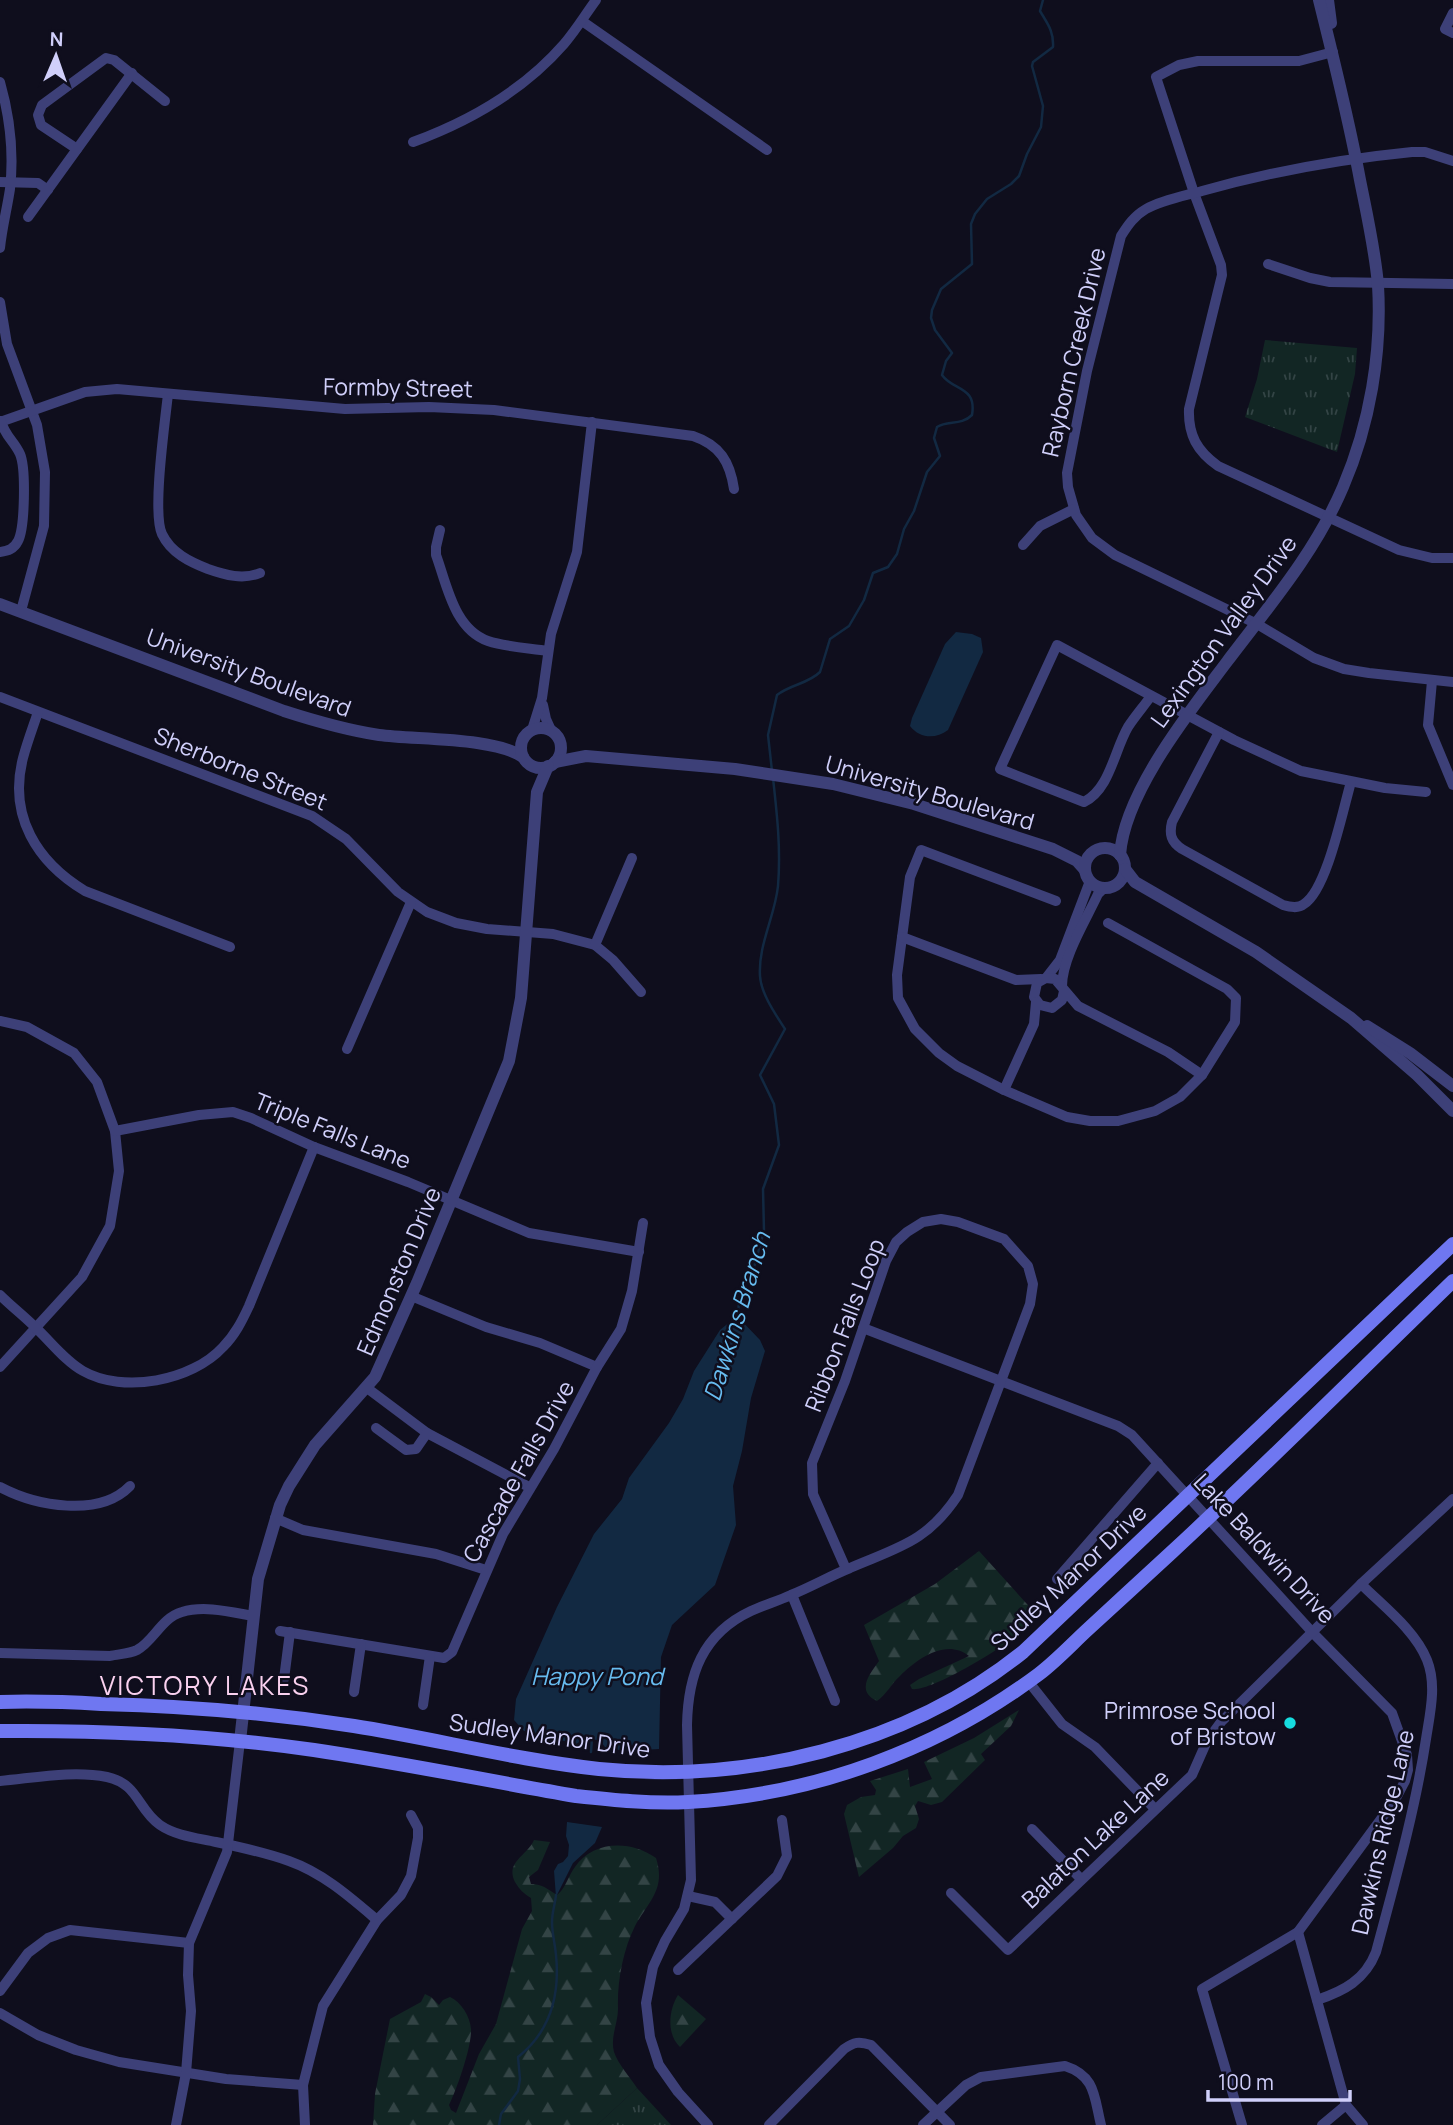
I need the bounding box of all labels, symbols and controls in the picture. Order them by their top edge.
north arrow [21,21,91,91]
text: N [49,26,64,52]
street label: Rayborn Creek Drive [1033,244,1113,460]
street label: Formby Street [323,370,473,404]
street label: Lexington Valley Drive [1142,528,1304,734]
street label: University Boulevard [142,620,356,724]
street label: Sherborne Street [150,719,332,817]
street label: University Boulevard [822,747,1038,837]
street label: Triple Falls Lane [250,1084,416,1176]
street label: Edmonston Drive [348,1182,448,1360]
water label: Dawkins Branch [695,1227,778,1404]
street label: Ribbon Falls Loop [796,1234,892,1416]
street label: Cascade Falls Drive [455,1374,581,1568]
street label: Lake Baldwin Drive [1187,1466,1343,1630]
street label: Sudley Manor Drive [983,1496,1153,1658]
water label: Happy Pond [531,1659,666,1692]
district label: VICTORY LAKES [100,1667,310,1703]
place label: Primrose School of Bristow [1104,1694,1276,1752]
street label: Sudley Manor Drive [447,1705,653,1765]
marker: Primrose School of Bristow [1282,1715,1298,1731]
street label: Dawkins Ridge Lane [1343,1726,1421,1938]
street label: Balaton Lake Lane [1014,1761,1176,1915]
scale bar [1208,2058,1350,2102]
text: 100 m [1218,2068,1274,2096]

